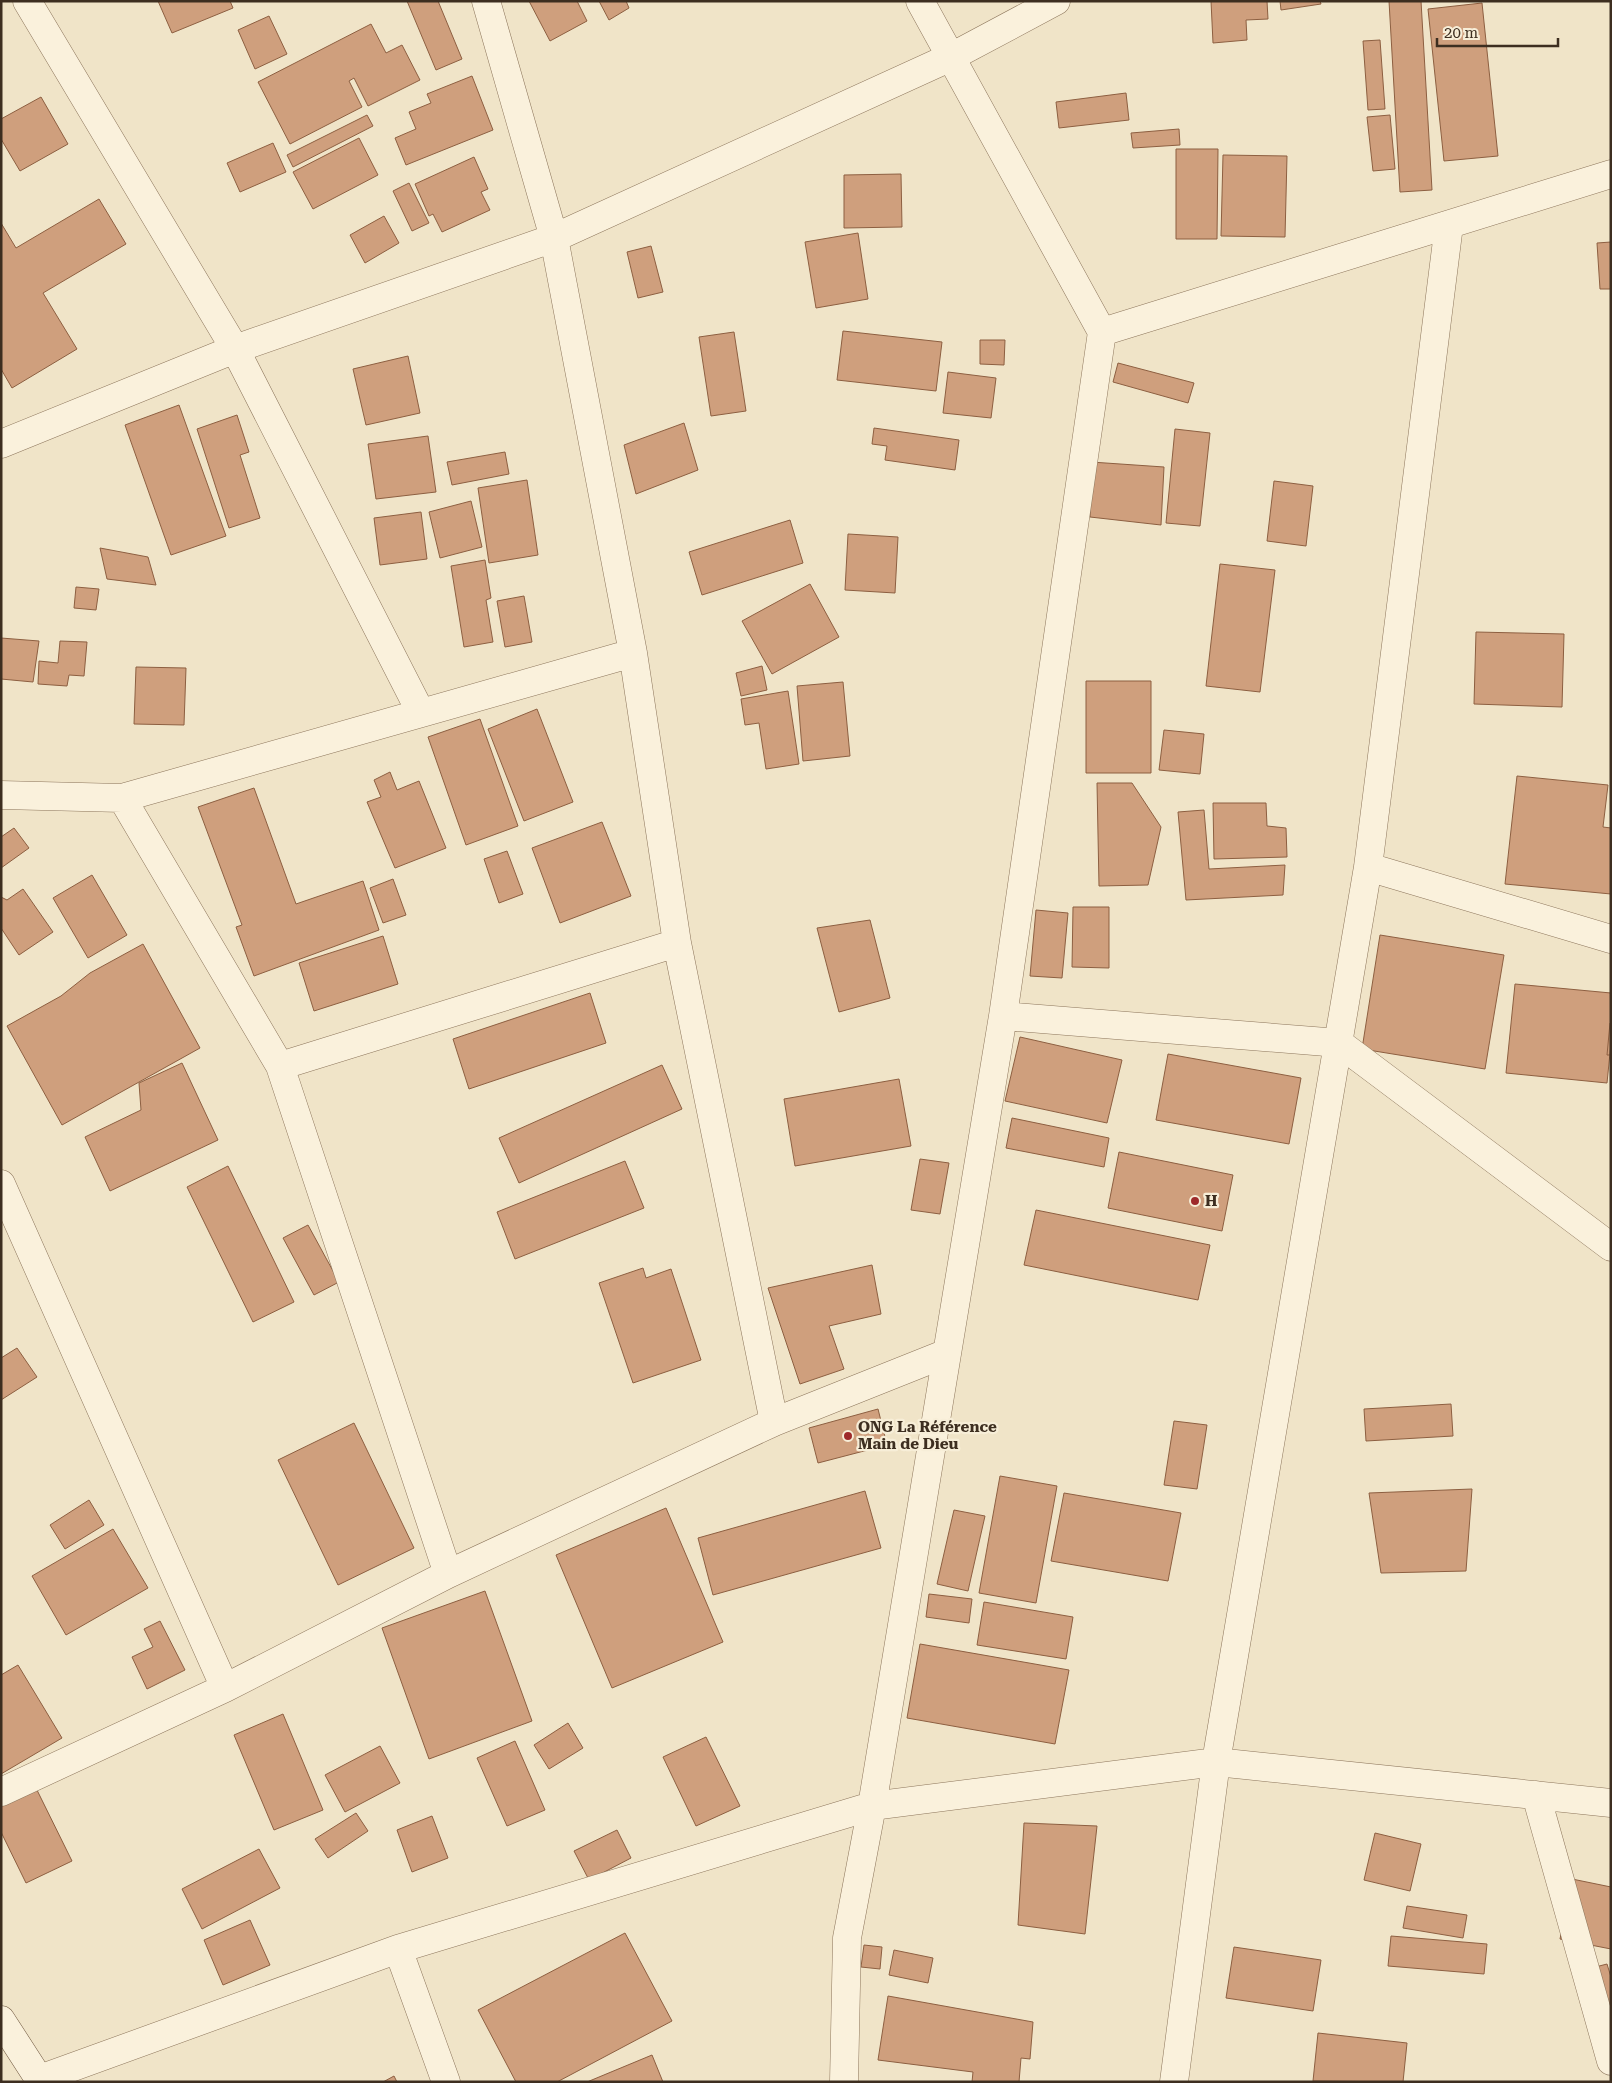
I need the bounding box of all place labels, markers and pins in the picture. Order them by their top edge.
place label: H [1205,1192,1217,1210]
marker: H [1189,1195,1201,1207]
place label: ONG La Référence Main de Dieu [858,1418,997,1453]
marker: ONG La Référence Main de Dieu [842,1430,854,1442]

